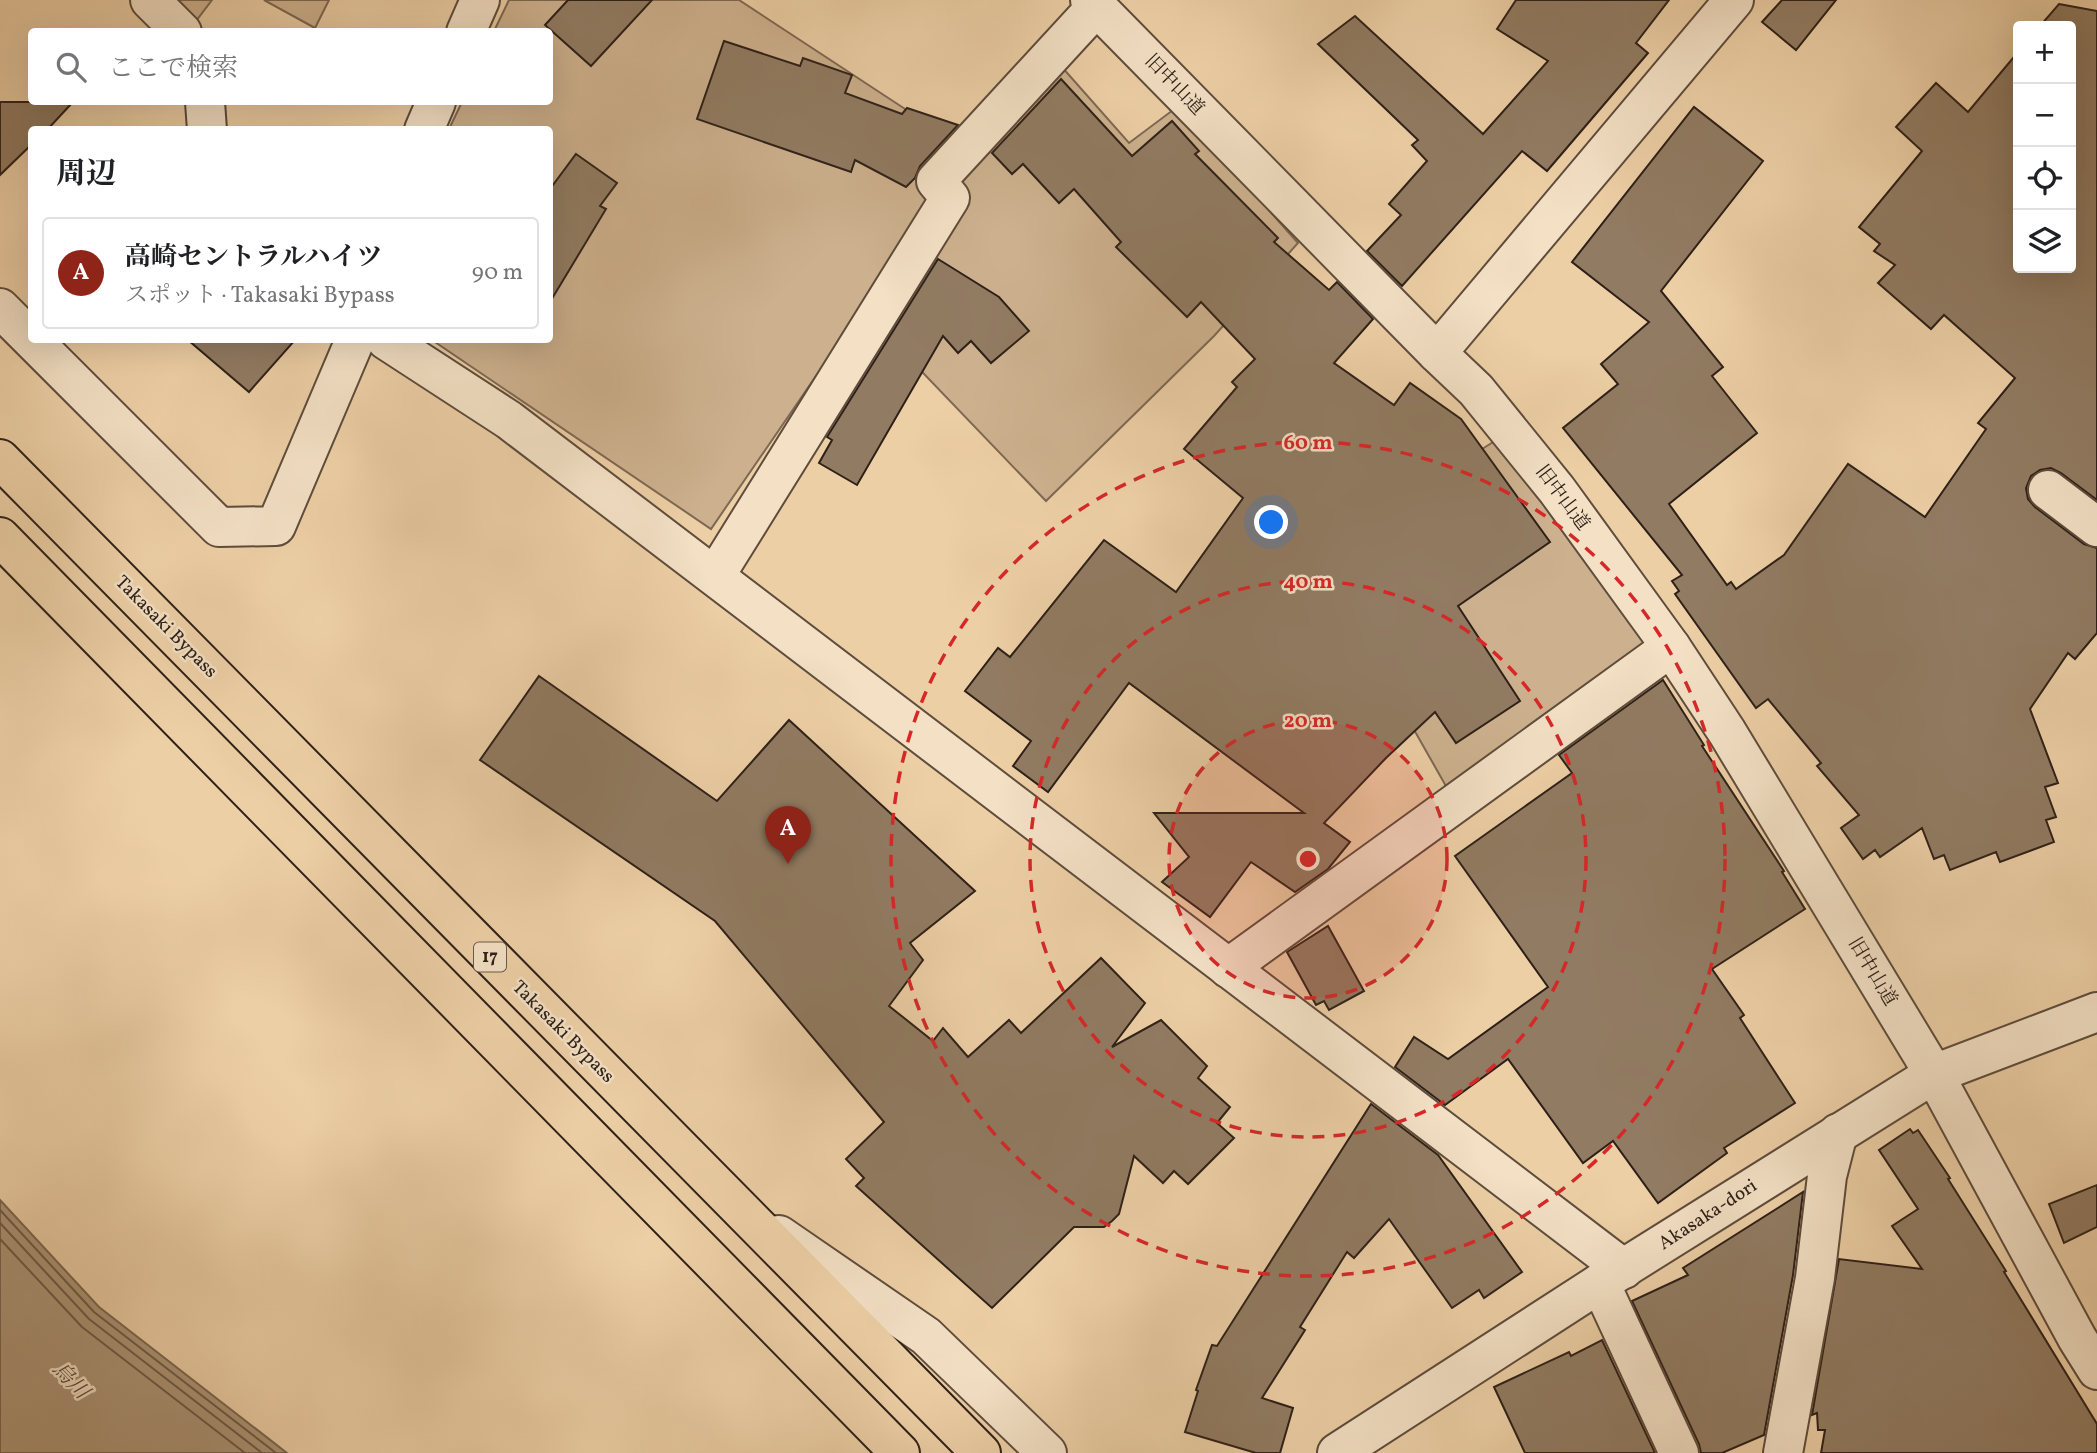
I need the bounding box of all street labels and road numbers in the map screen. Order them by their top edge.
street label: 旧中山道 [1138,49,1210,121]
street label: 旧中山道 [1529,460,1595,536]
street label: Takasaki Bypass [109,570,223,684]
street label: 旧中山道 [1841,933,1903,1011]
road number: 17 [474,942,506,972]
street label: Takasaki Bypass [506,975,620,1089]
street label: Akasaka-dori [1654,1173,1763,1257]

